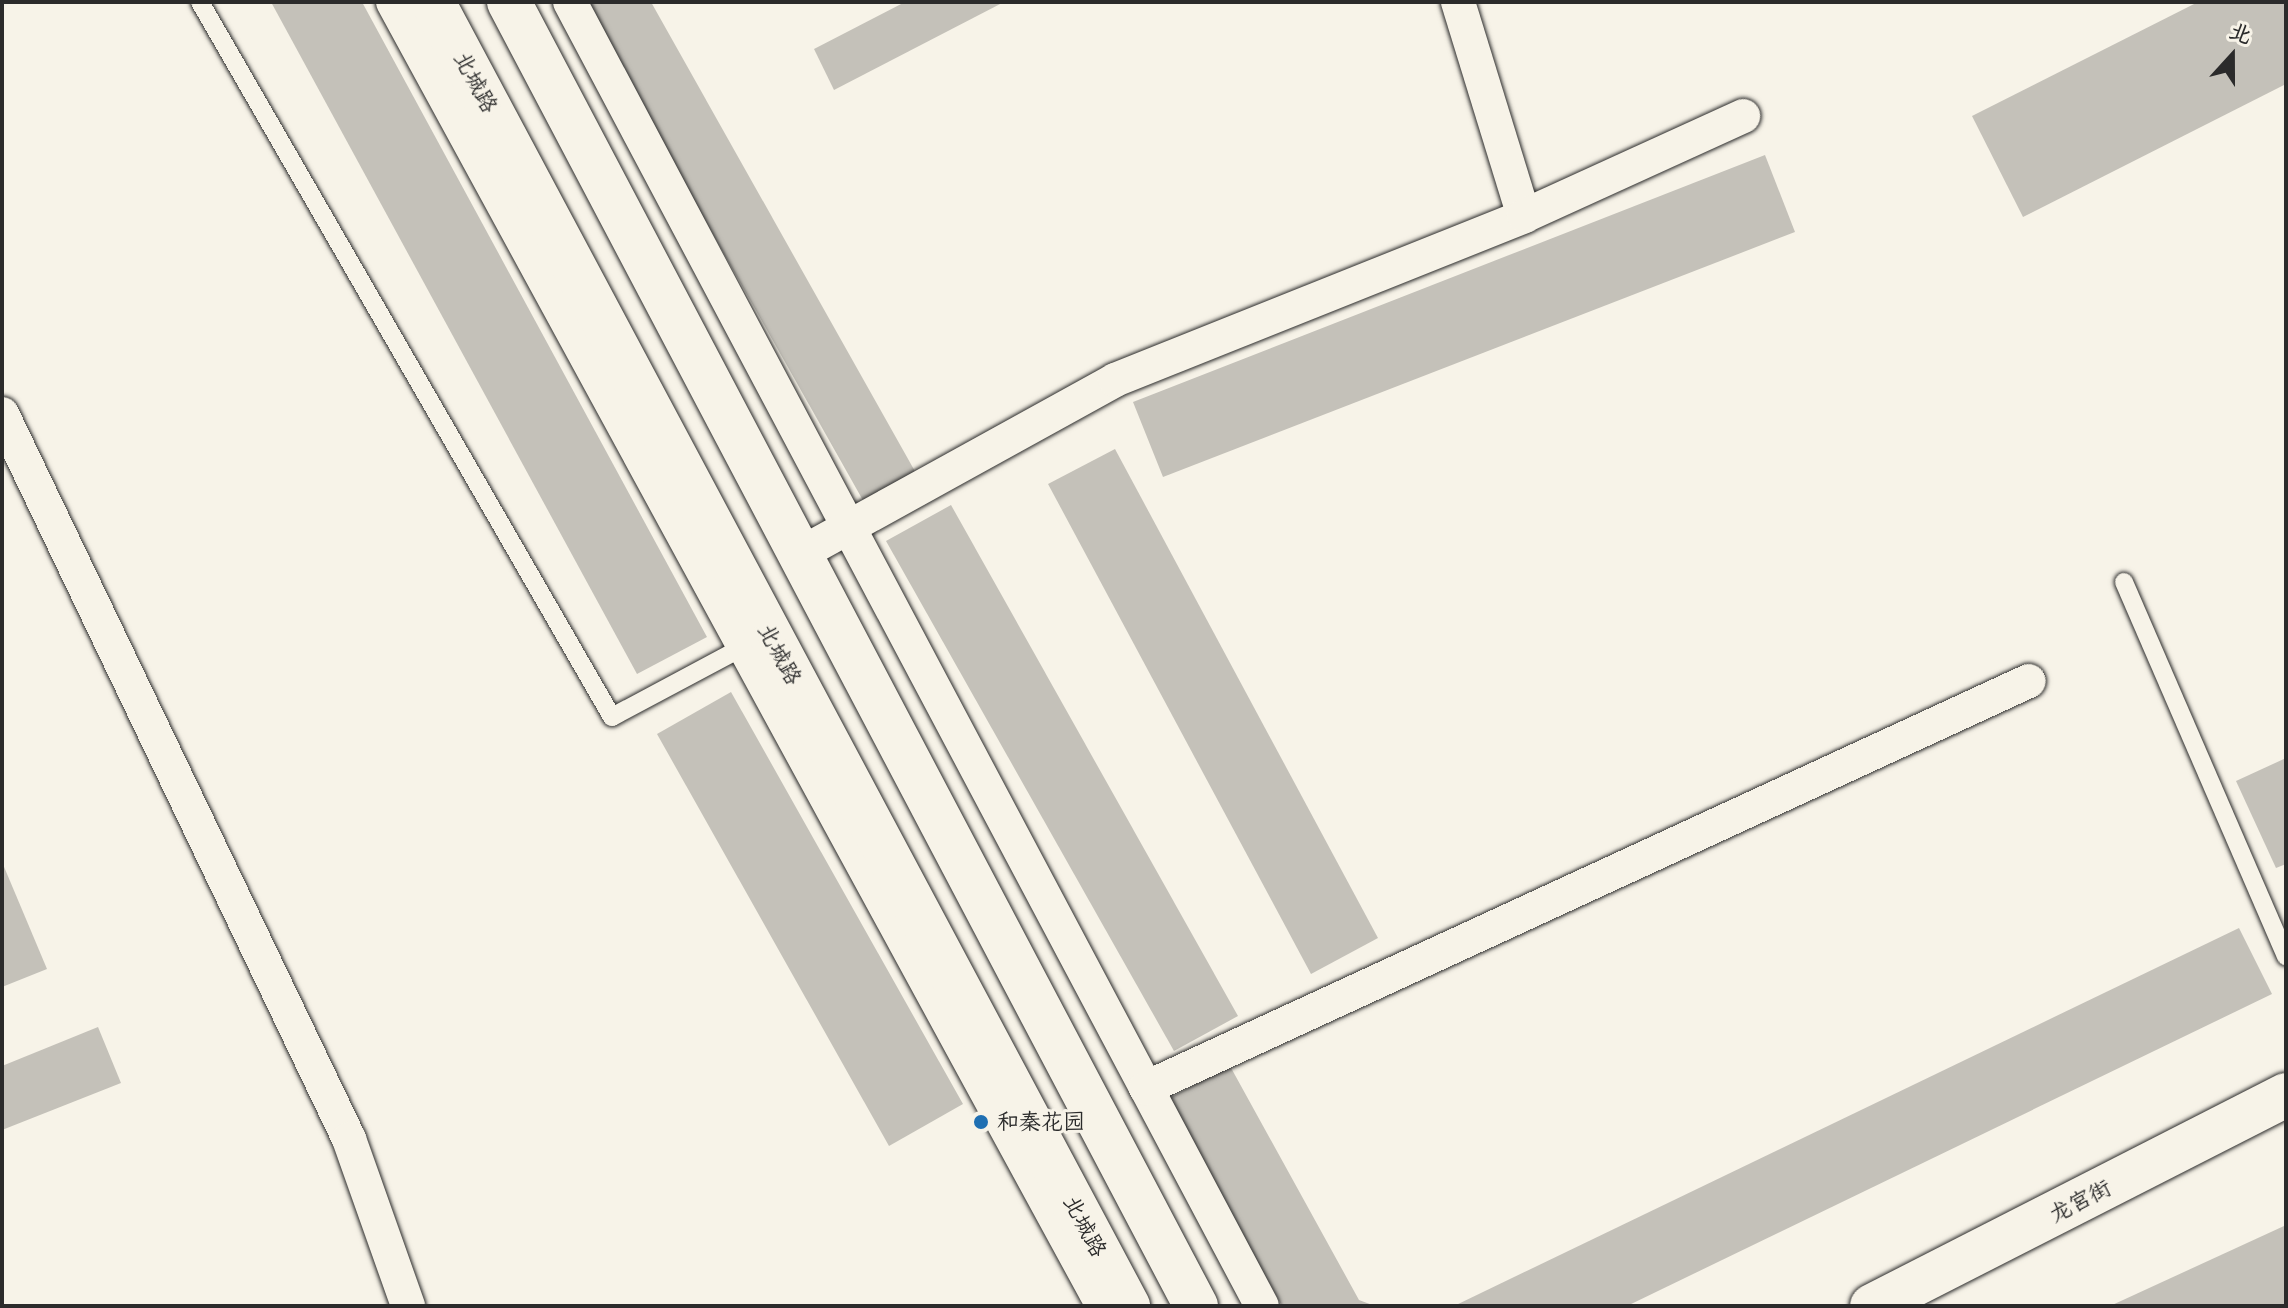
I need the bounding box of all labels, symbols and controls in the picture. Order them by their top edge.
north arrow [2192,16,2272,96]
text: 北 [2225,16,2256,51]
street label: 北城路 [449,47,503,117]
street label: 北城路 [753,619,807,689]
place label: 和秦花园 [997,1109,1085,1135]
marker: 和秦花园 [972,1113,990,1131]
street label: 龙宫街 [2045,1174,2115,1228]
street label: 北城路 [1058,1191,1112,1261]

